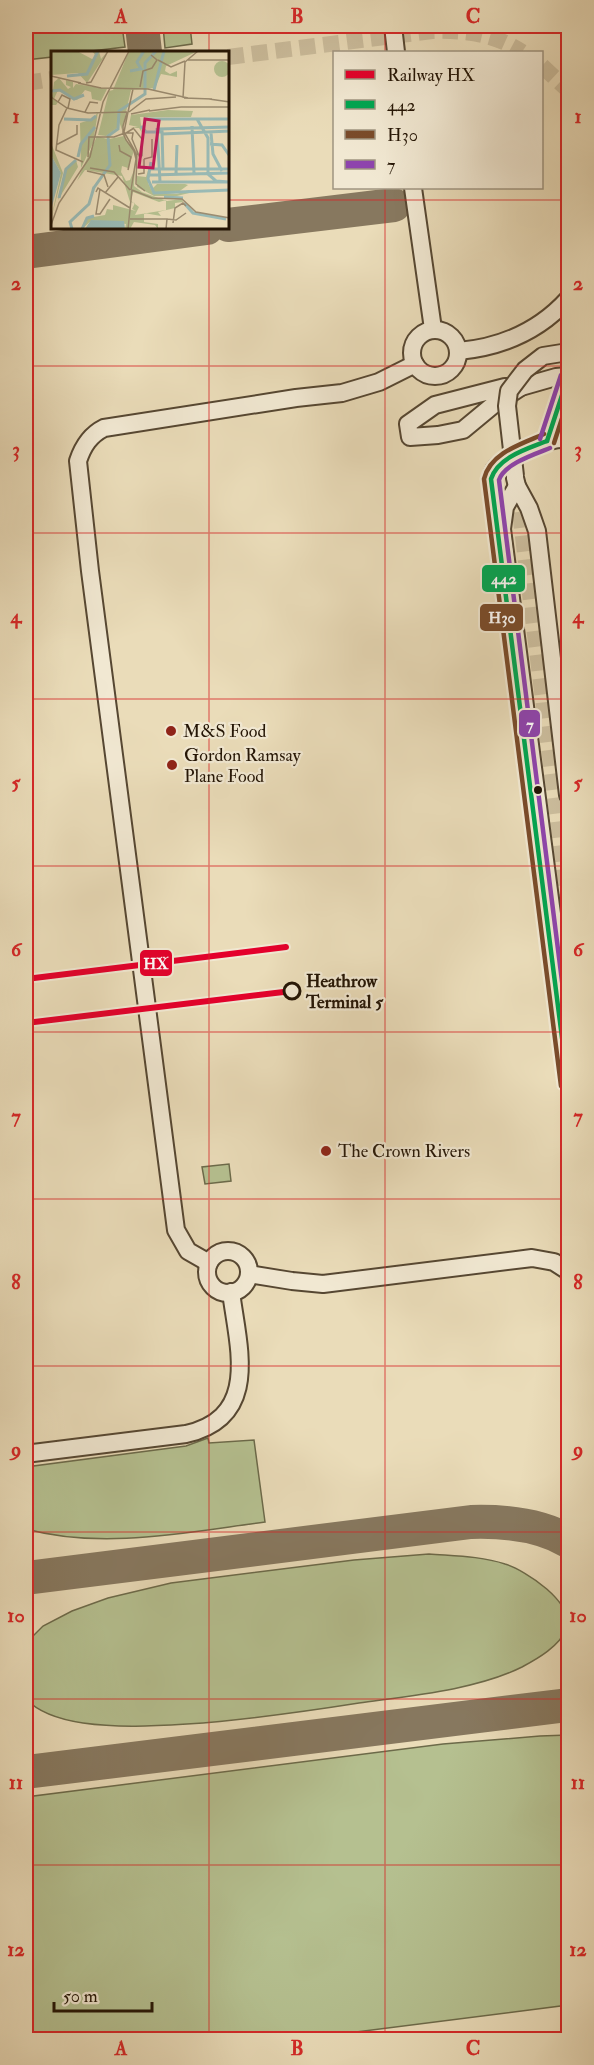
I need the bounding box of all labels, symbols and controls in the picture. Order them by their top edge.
text: A [114,4,128,29]
text: B [290,4,304,29]
text: C [466,4,480,29]
inset map [51,51,230,230]
legend [333,51,543,189]
text: Railway HX [387,64,475,87]
text: 442 [387,94,416,117]
text: 1 [12,104,20,129]
text: 1 [574,104,582,129]
text: H30 [387,124,418,147]
text: 7 [387,154,395,177]
text: 2 [11,271,21,296]
text: 2 [573,271,583,296]
text: 3 [12,437,20,462]
text: 3 [574,437,582,462]
line badge: 442 [481,564,526,593]
text: 442 [490,569,517,589]
line badge: H30 [479,603,524,632]
text: 4 [10,604,23,629]
text: 4 [572,604,585,629]
text: H30 [488,608,516,628]
line badge: 7 [518,709,541,738]
text: 7 [526,715,534,735]
place label: M&S Food [183,720,266,743]
marker: M&S Food [164,724,178,738]
place label: Gordon Ramsay Plane Food [184,744,302,788]
marker: Gordon Ramsay Plane Food [165,758,179,772]
text: 5 [12,770,22,795]
text: 5 [574,770,584,795]
unlabelled marker [532,784,544,796]
text: 6 [11,937,23,962]
text: 6 [573,937,585,962]
line badge: HX [139,949,173,977]
text: HX [143,954,169,974]
place label: Heathrow Terminal 5 [305,970,384,1014]
marker: Heathrow Terminal 5 [283,982,301,1000]
text: 7 [11,1104,21,1129]
text: 7 [573,1104,583,1129]
place label: The Crown Rivers [338,1140,470,1163]
marker: The Crown Rivers [319,1144,333,1158]
text: 8 [11,1270,21,1295]
text: 8 [573,1270,583,1295]
text: 9 [9,1437,21,1462]
text: 9 [571,1437,583,1462]
text: 10 [7,1603,25,1628]
text: 10 [569,1603,587,1628]
text: 11 [9,1770,23,1795]
text: 11 [571,1770,585,1795]
text: 12 [7,1937,25,1962]
text: 12 [569,1937,587,1962]
scale bar [54,1975,152,2013]
text: 50 m [63,1985,98,2008]
text: A [114,2036,128,2061]
text: B [290,2036,304,2061]
text: C [466,2036,480,2061]

